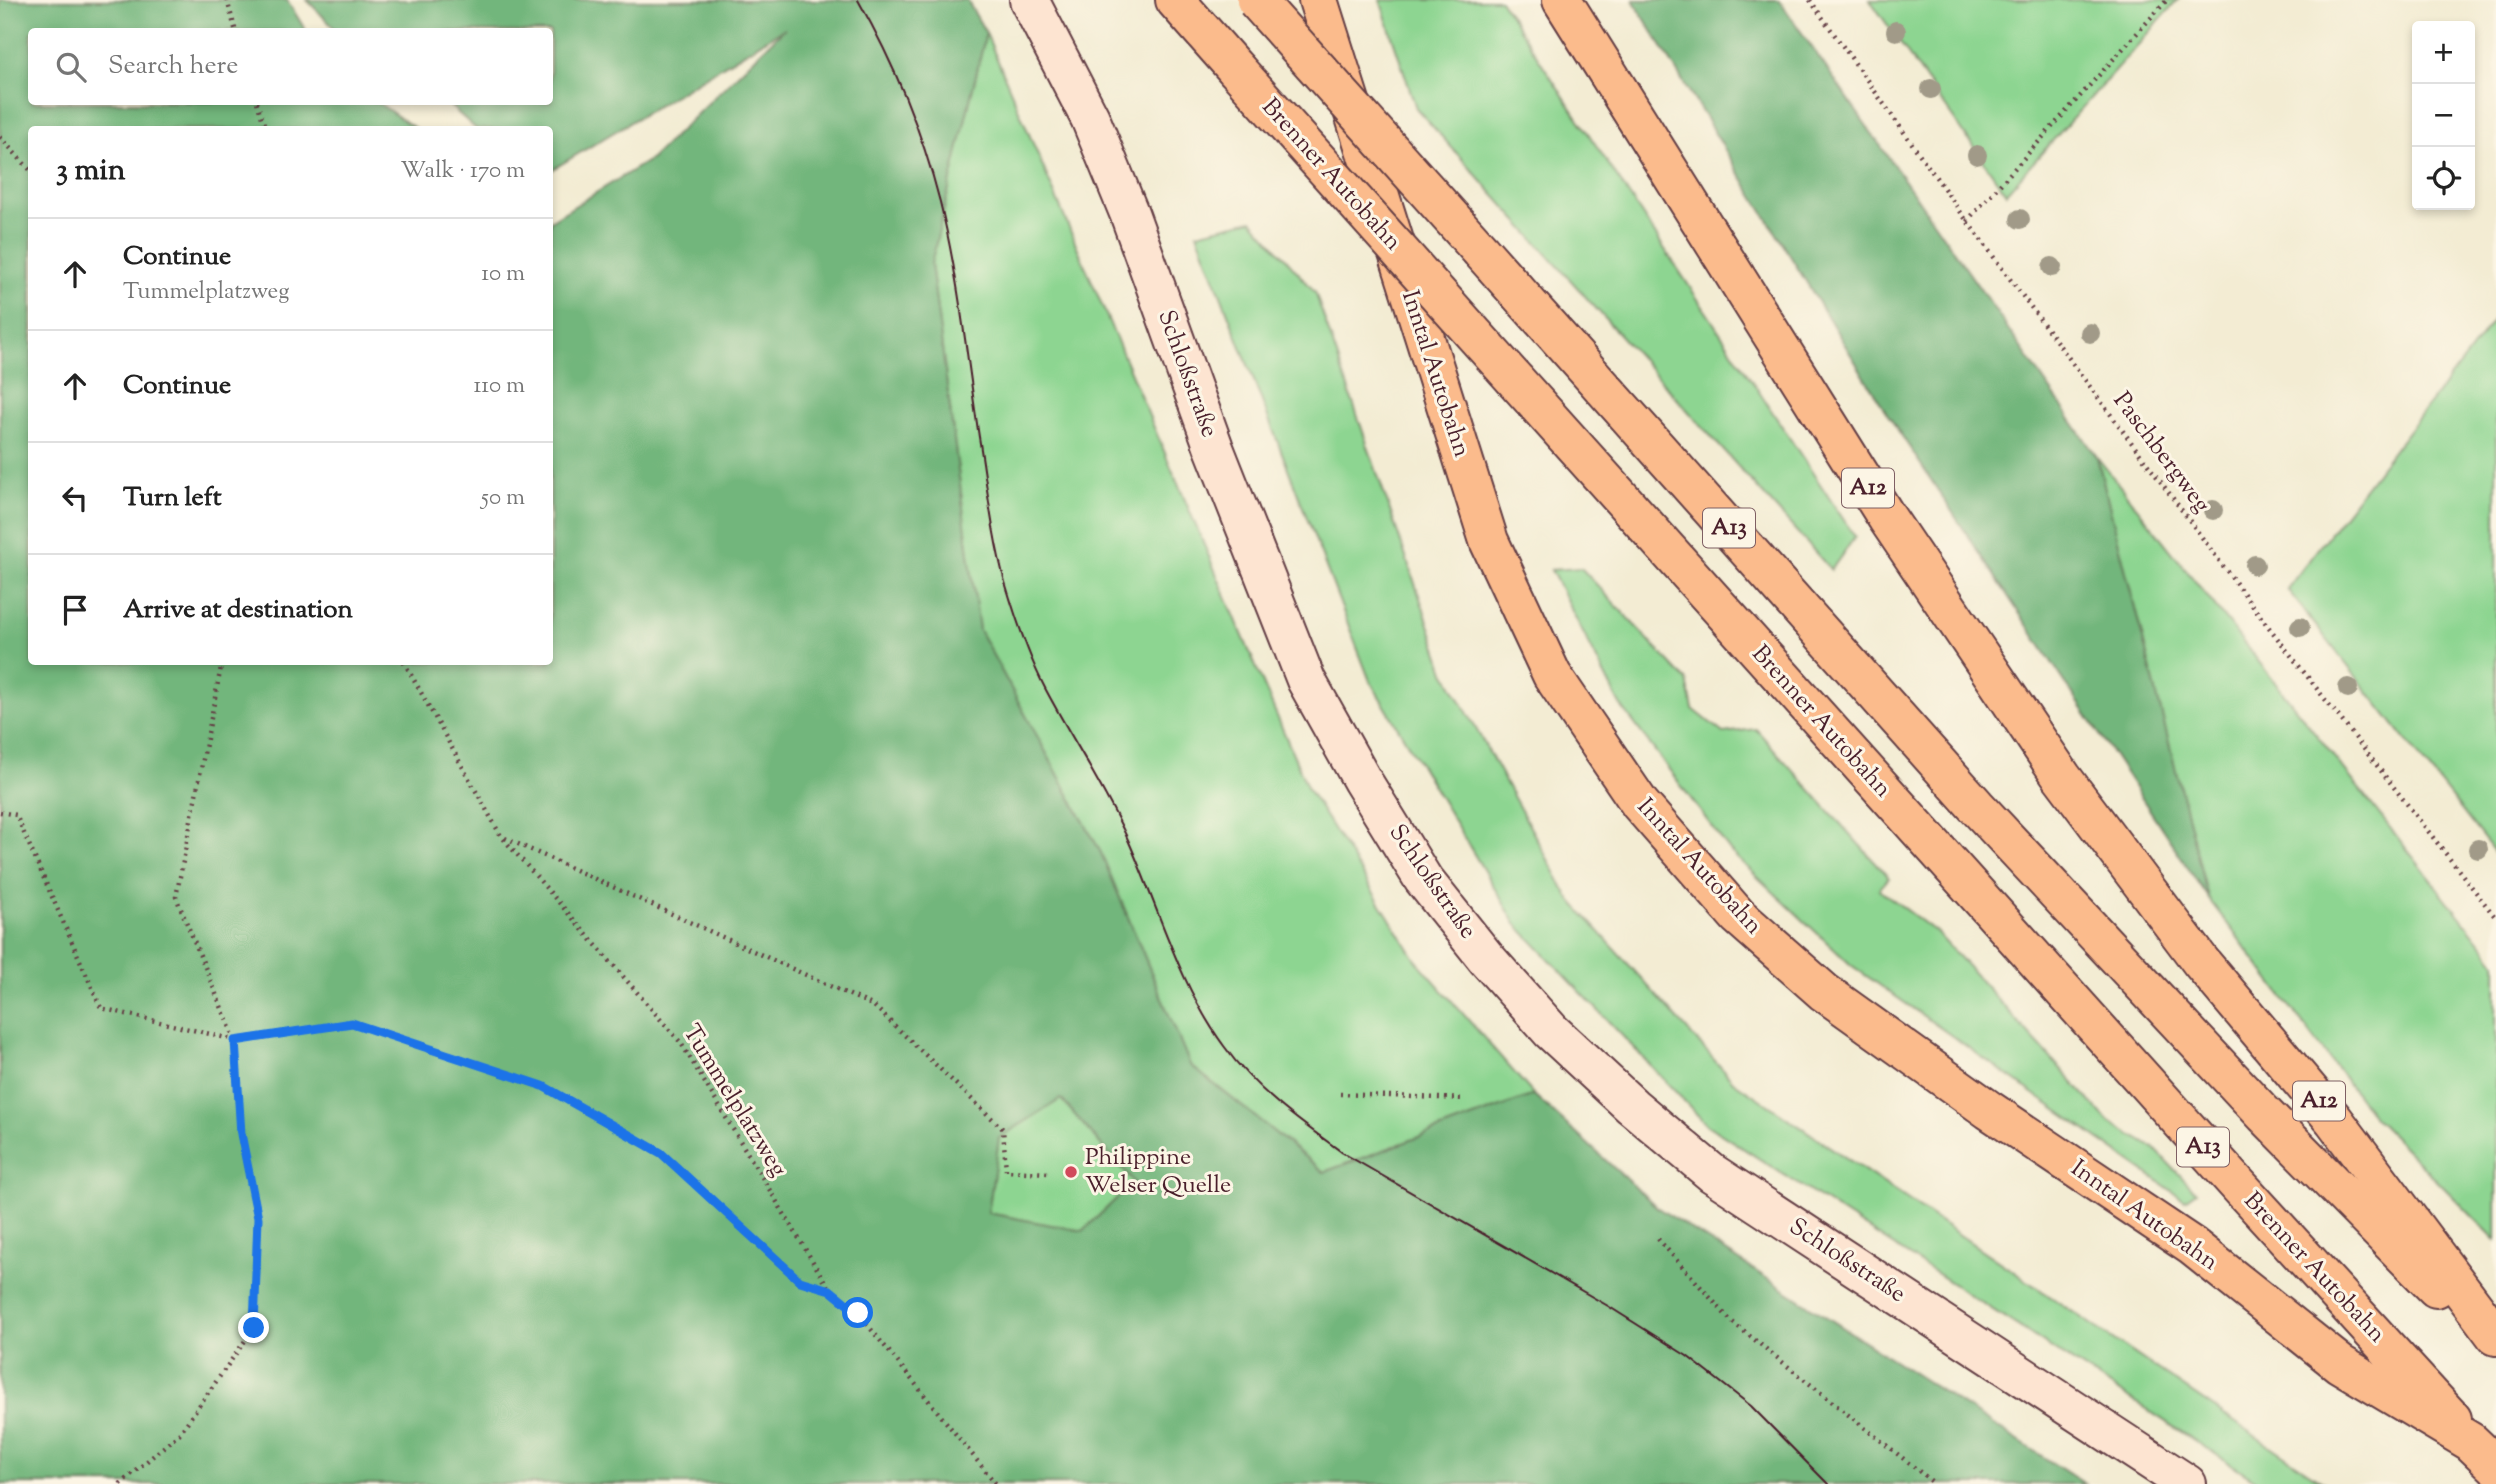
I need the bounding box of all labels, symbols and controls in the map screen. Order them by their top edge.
map controls [2412,21,2475,210]
button: + [2412,21,2475,84]
search box [28,28,553,105]
icon: search [52,48,90,86]
text: Search here [108,48,238,85]
button: − [2412,84,2475,147]
street label: Brenner Autobahn [1253,91,1409,259]
button: locate [2412,147,2475,210]
text: 3 min [56,150,126,193]
text: Walk · 170 m [400,155,525,188]
text: Continue [123,239,231,276]
icon: ahead [56,255,94,293]
text: 10 m [481,258,525,291]
text: Tummelplatzweg [123,276,289,309]
street label: Inntal Autobahn [1392,286,1478,462]
street label: Schloßstraße [1148,306,1226,442]
icon: ahead [56,367,94,405]
text: Continue [123,368,231,405]
text: 110 m [474,370,525,403]
street label: Paschbergweg [2104,385,2218,521]
road number: A12 [1842,468,1894,508]
icon: left [56,479,94,517]
text: Turn left [123,480,222,517]
text: 50 m [481,482,525,515]
road number: A13 [1703,508,1755,548]
icon: arrive [56,591,94,629]
text: Arrive at destination [123,592,353,629]
street label: Brenner Autobahn [1743,638,1899,806]
street label: Inntal Autobahn [1628,791,1770,943]
street label: Schloßstraße [1380,818,1484,946]
street label: Tummelplatzweg [674,1018,795,1184]
road number: A12 [2293,1082,2345,1120]
road number: A13 [2177,1128,2229,1166]
place label: Philippine Welser Quelle [1085,1141,1231,1203]
street label: Inntal Autobahn [2063,1152,2225,1280]
marker: Philippine Welser Quelle [1063,1164,1079,1180]
street label: Brenner Autobahn [2235,1185,2393,1351]
street label: Schloßstraße [1782,1211,1912,1311]
route start [842,1297,873,1328]
route end [238,1312,269,1343]

